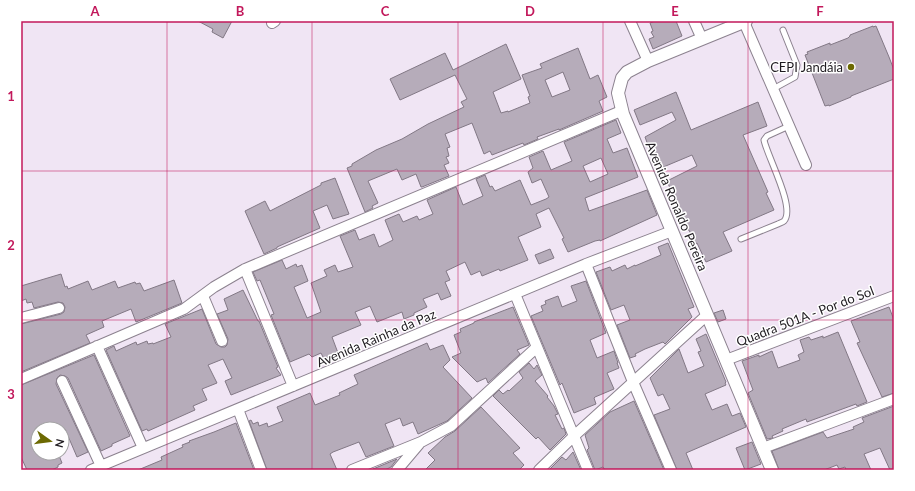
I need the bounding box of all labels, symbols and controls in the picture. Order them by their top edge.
text: A [89,3,100,19]
text: B [236,3,245,19]
text: C [381,3,390,19]
text: D [525,3,535,19]
text: E [671,3,679,19]
text: F [816,3,824,19]
place label: CEPI Jandáia [770,59,843,75]
marker: CEPI Jandáia [846,62,856,72]
text: 1 [7,88,15,104]
street label: Avenida Ronaldo Pereira [643,139,711,273]
text: 2 [7,237,15,253]
street label: Quadra 501A - Por do Sol [734,282,876,350]
street label: Avenida Rainha da Paz [314,306,438,370]
text: 3 [7,386,15,402]
north arrow [30,421,70,461]
text: N [53,438,68,449]

